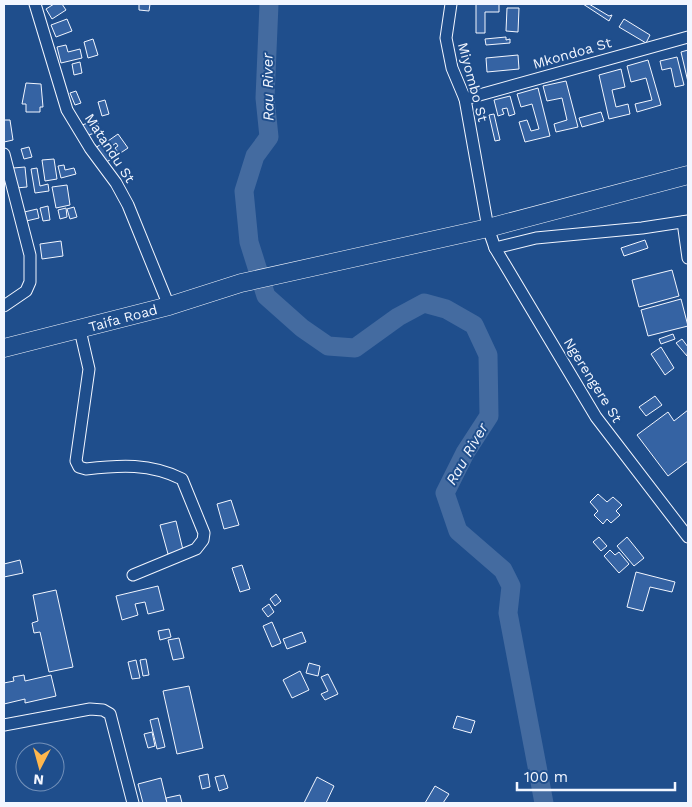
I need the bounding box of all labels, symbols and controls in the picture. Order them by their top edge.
street label: Mkondoa St [531,34,613,72]
street label: Miyombo St [455,41,491,124]
water label: Rau River [258,52,278,121]
street label: Matandu St [82,111,138,186]
street label: Taifa Road [87,301,159,335]
street label: Ngerengere St [561,335,625,425]
water label: Rau River [442,419,492,488]
north arrow [15,742,65,792]
scale bar [517,760,674,792]
text: 100 m [524,768,568,786]
text: N [33,771,45,788]

